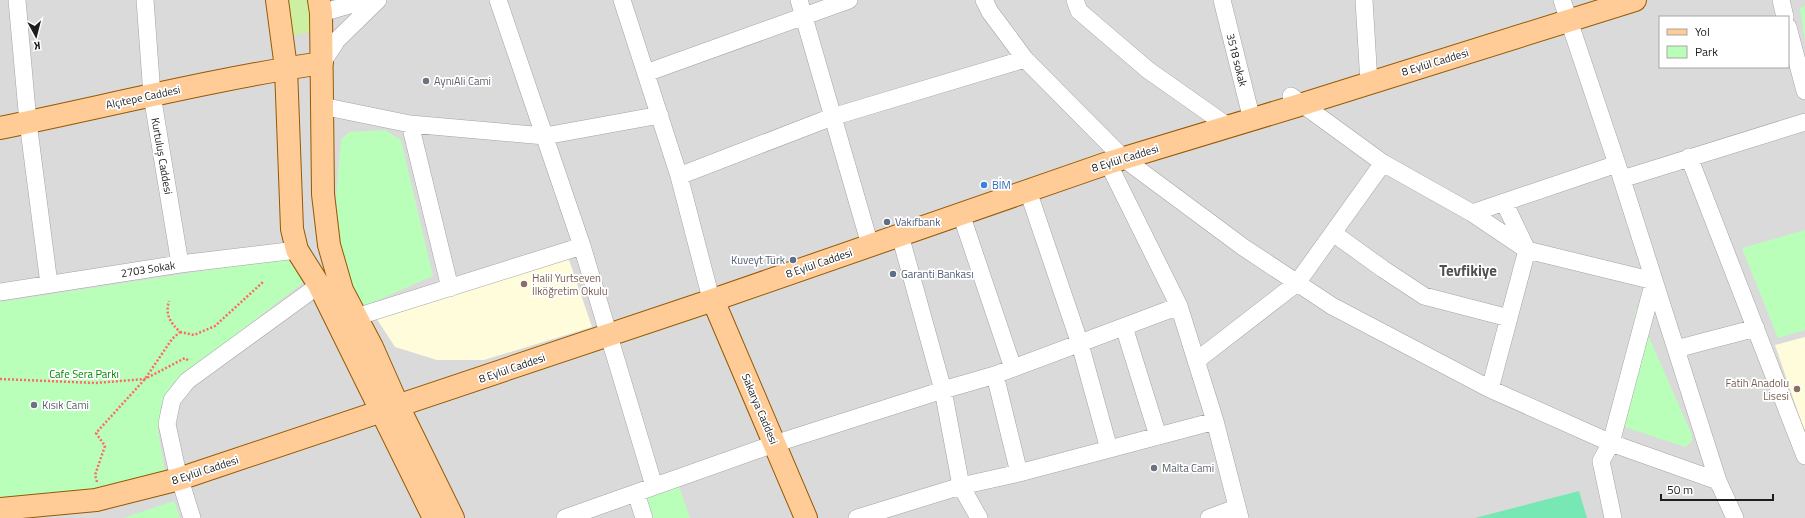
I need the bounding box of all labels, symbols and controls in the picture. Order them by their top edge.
north arrow [16,16,56,56]
legend [1659,16,1789,68]
text: Yol [1695,22,1710,41]
street label: 3518 sokak [1223,32,1251,89]
text: K [33,38,41,54]
text: Park [1695,42,1718,61]
street label: 8 Eylül Caddesi [1399,44,1471,80]
place label: AynıAli Cami [434,73,491,89]
marker: AynıAli Cami [421,76,431,86]
street label: Alçıtepe Caddesi [104,81,182,113]
street label: Kurtuluş Caddesi [147,116,177,196]
street label: 8 Eylül Caddesi [1089,140,1161,176]
place label: BİM [992,177,1011,193]
marker: BİM [979,180,989,190]
place label: Vakıfbank [895,214,941,230]
marker: Vakıfbank [882,217,892,227]
street label: 8 Eylül Caddesi [784,244,854,282]
place label: Kuveyt Türk [731,252,786,268]
marker: Kuveyt Türk [788,255,798,265]
street label: 2703 Sokak [120,257,177,281]
district label: Tevfikiye [1439,259,1497,282]
place label: Garanti Bankası [901,266,974,282]
marker: Garanti Bankası [888,269,898,279]
place label: Halil Yurtseven İlköğretim Okulu [532,270,608,299]
marker: Halil Yurtseven İlköğretim Okulu [519,279,529,289]
street label: 8 Eylül Caddesi [477,349,547,387]
park label: Cafe Sera Parkı [49,366,119,382]
street label: Sakarya Caddesi [738,371,782,447]
place label: Fatih Anadolu Lisesi [1725,375,1789,404]
marker: Fatih Anadolu Lisesi [1792,384,1802,394]
place label: Kısık Cami [42,397,89,413]
marker: Kısık Cami [29,400,39,410]
street label: 8 Eylül Caddesi [170,452,240,488]
place label: Malta Cami [1162,460,1214,476]
marker: Malta Cami [1149,463,1159,473]
scale bar [1661,476,1773,502]
text: 50 m [1667,480,1693,499]

